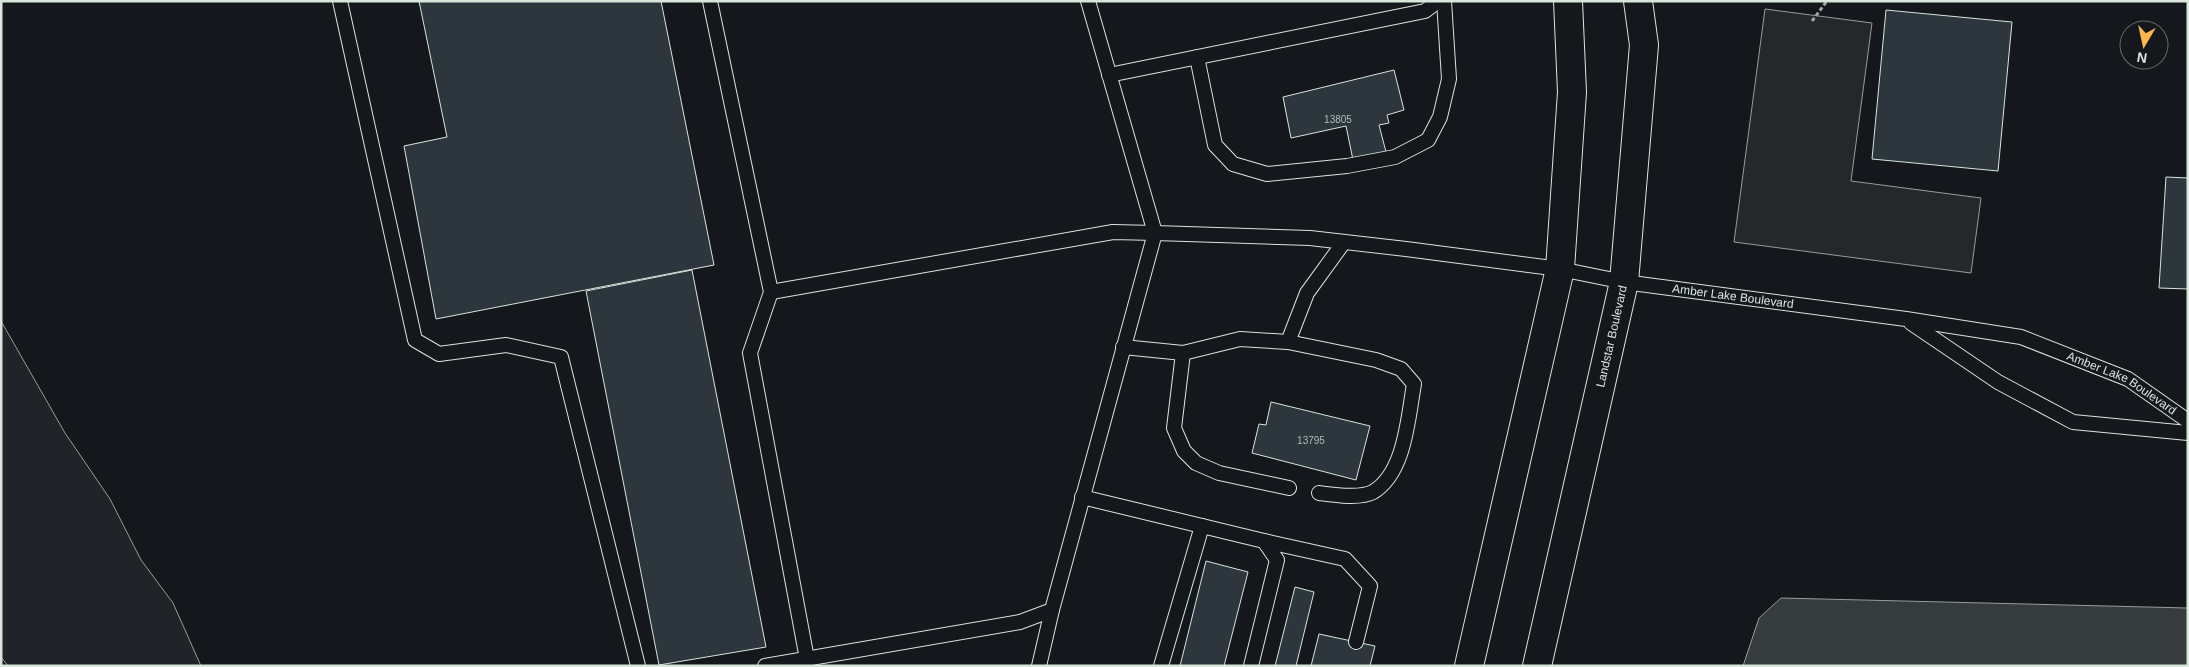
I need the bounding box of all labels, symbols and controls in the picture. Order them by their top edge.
north arrow [2119,20,2169,70]
text: N [2136,49,2148,67]
house number: 13805 [1324,114,1352,125]
street label: Amber Lake Boulevard [1671,281,1795,311]
street label: Landstar Boulevard [1593,284,1630,389]
street label: Amber Lake Boulevard [2065,349,2179,418]
house number: 13795 [1297,435,1325,446]

